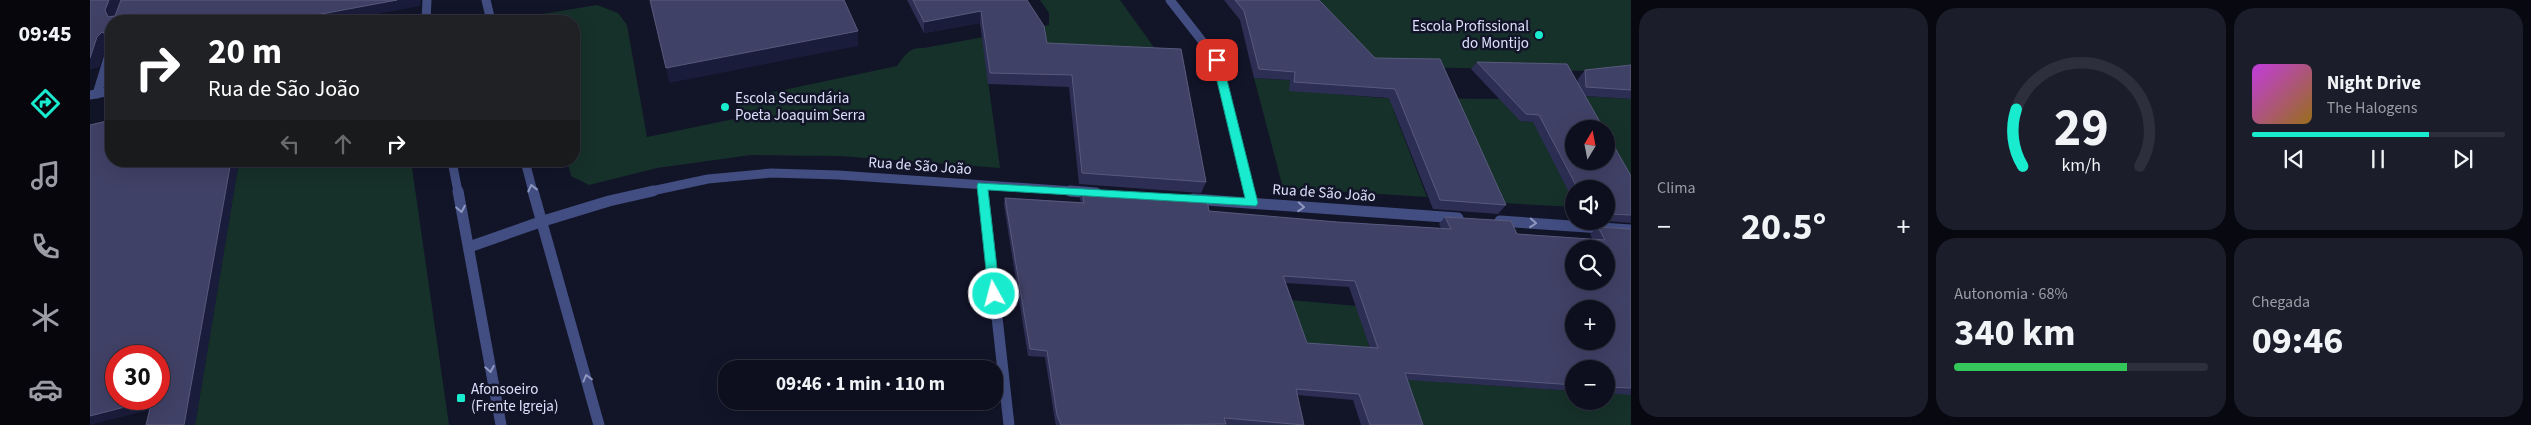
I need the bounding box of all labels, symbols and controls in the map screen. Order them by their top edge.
place label: Escola Profissional do Montijo [1412,16,1529,54]
text: 09:45 [18,18,72,50]
text: 20 m [208,27,282,77]
marker: Escola Profissional do Montijo [1533,29,1545,41]
icon: right [125,35,190,100]
pin [1196,39,1238,81]
icon: arrive [1203,46,1231,74]
text: Night Drive [2327,70,2421,97]
text: Rua de São João [208,73,360,105]
icon: directions [28,86,63,121]
place label: Escola Secundária Poeta Joaquim Serra [735,88,865,126]
text: 29 [2054,92,2108,166]
text: The Halogens [2327,97,2418,119]
marker: Escola Secundária Poeta Joaquim Serra [719,101,731,113]
north arrow [1565,120,1615,170]
map controls [1565,120,1615,410]
icon: left [276,130,304,158]
icon: ahead [329,130,357,158]
icon: right [382,130,410,158]
icon: previous [2280,145,2308,173]
icon: pause [2364,145,2392,173]
icon: next [2449,145,2477,173]
street label: Rua de São João [868,152,972,180]
text: km/h [2061,153,2101,178]
icon: music [28,158,63,193]
text: Clima [1657,177,1695,199]
street label: Rua de São João [1272,179,1376,207]
button: sound [1565,180,1615,230]
one-way arrow [527,184,538,193]
text: 20.5° [1741,200,1826,254]
one-way arrow [1297,201,1305,212]
one-way arrow [456,205,466,213]
text: − [1657,207,1671,247]
text: + [1896,207,1910,247]
one-way arrow [1529,217,1537,228]
icon: phone [28,229,63,264]
button: search [1565,240,1615,290]
position arrow [967,267,1019,319]
text: Autonomia · 68% [1954,283,2068,305]
text: Chegada [2252,291,2310,313]
icon: climate [28,300,63,335]
button: + [1565,300,1615,350]
text: 340 km [1954,306,2076,360]
text: 09:46 [2252,314,2343,368]
speed limit sign: 30 [105,345,170,410]
button: − [1565,360,1615,410]
one-way arrow [485,365,495,373]
text: 09:46 · 1 min · 110 m [776,371,945,398]
icon: car [28,372,63,407]
one-way arrow [582,374,592,383]
place label: Afonsoeiro (Frente Igreja) [471,379,558,417]
marker: Afonsoeiro (Frente Igreja) [455,392,467,404]

